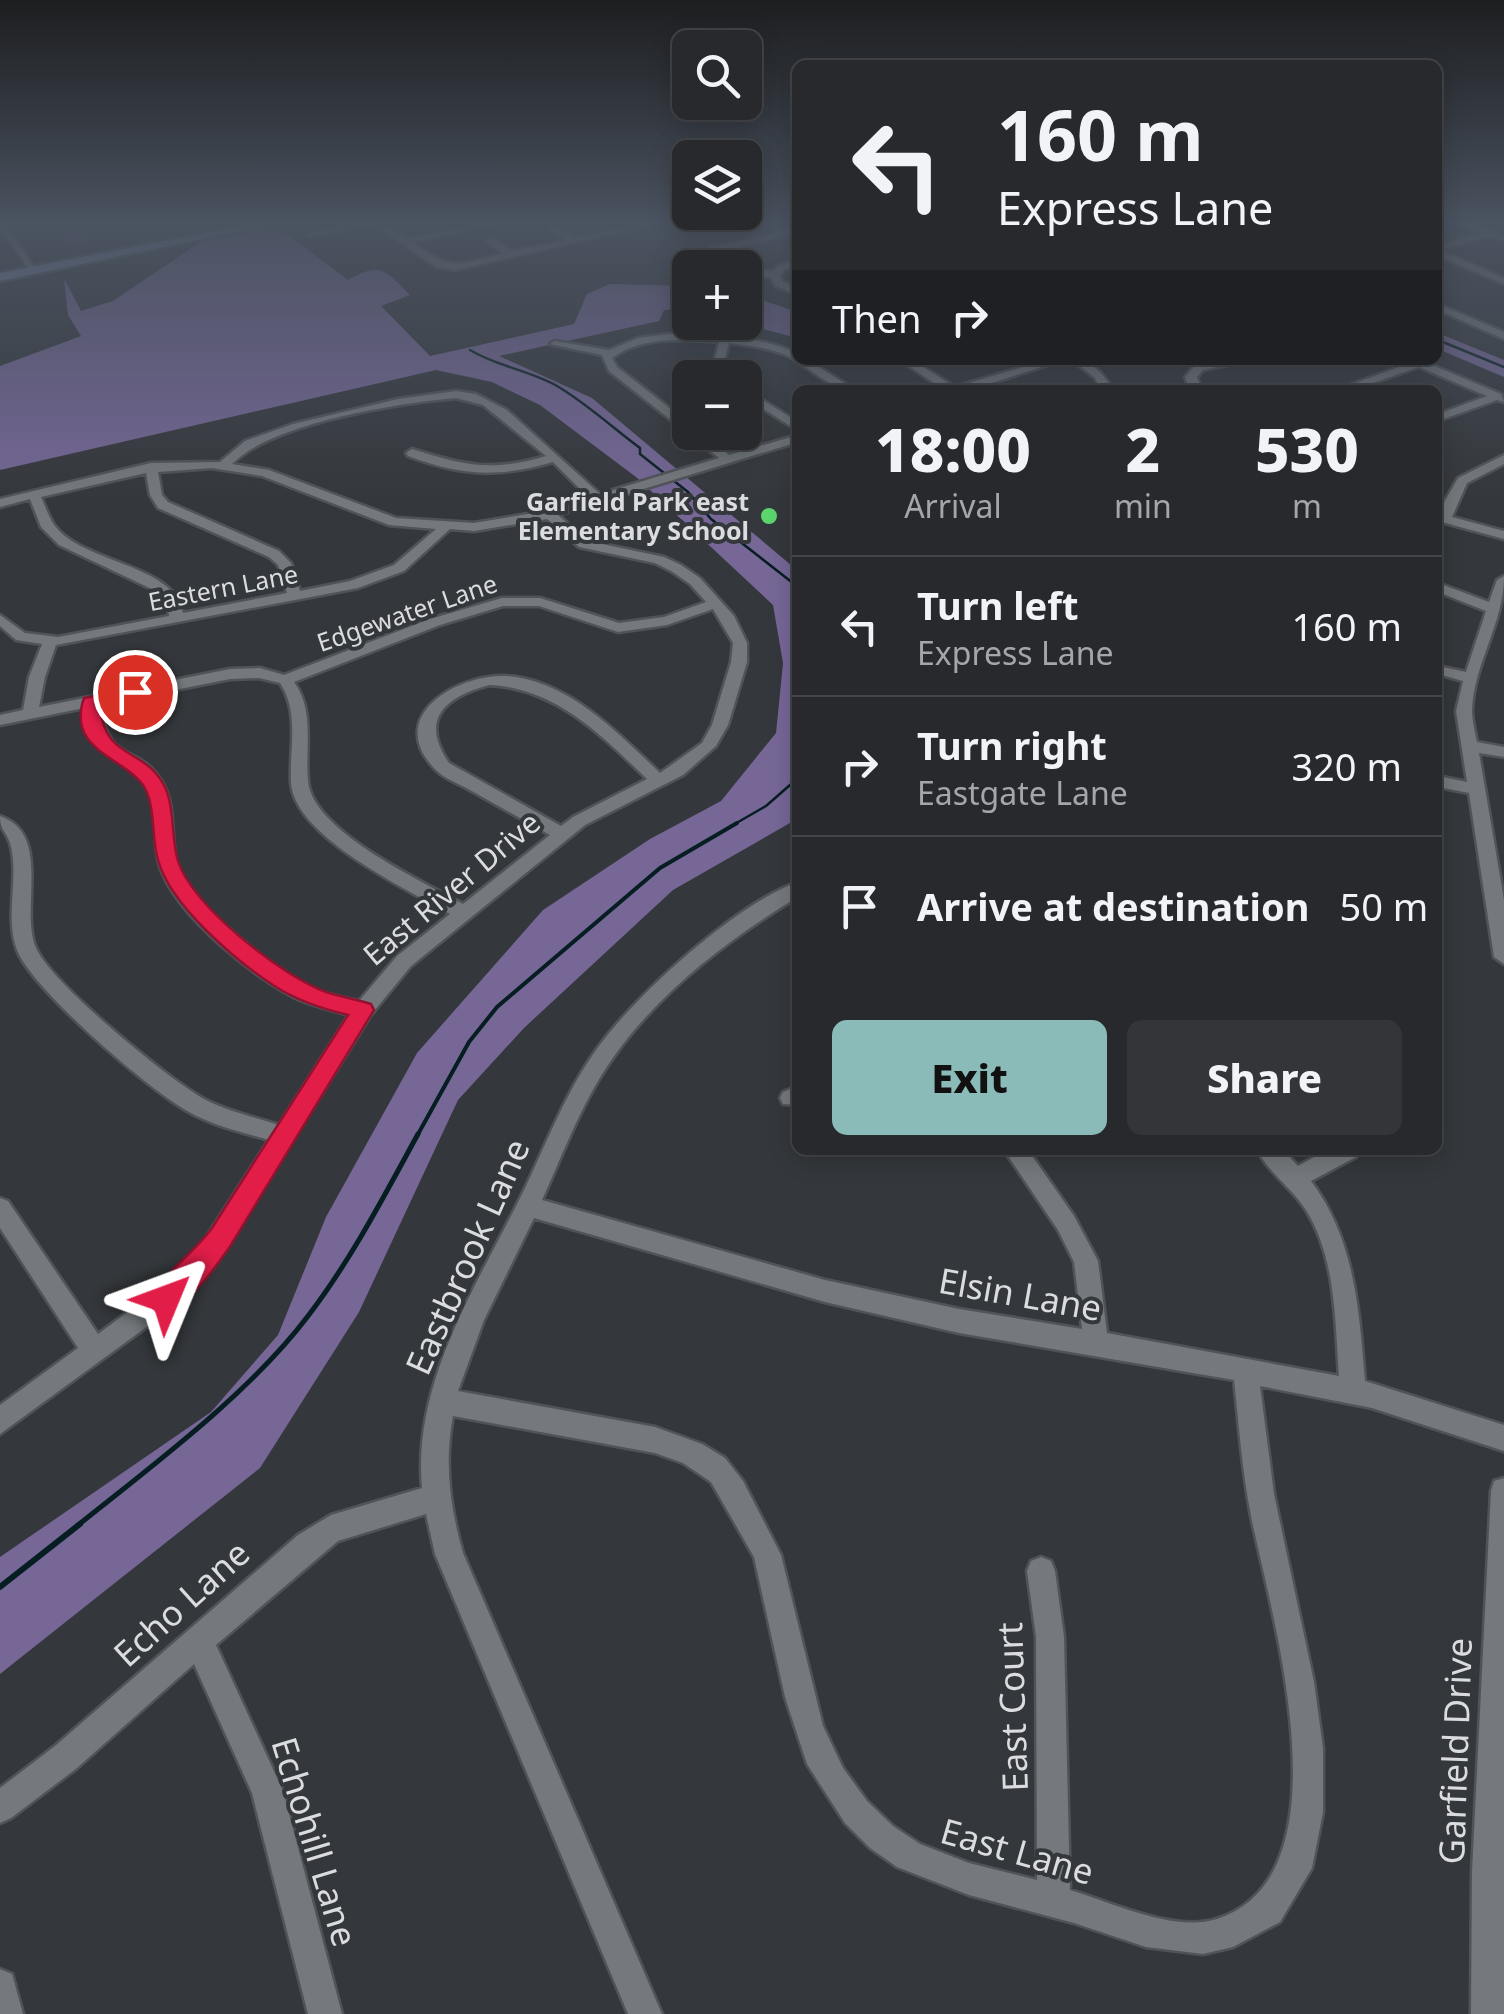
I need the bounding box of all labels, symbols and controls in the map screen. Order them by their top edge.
map controls [672,30,762,450]
button: search [672,30,762,120]
text: 160 m [997,86,1204,182]
icon: left [832,100,962,230]
button: layers [672,140,762,230]
text: Express Lane [997,177,1273,238]
button: + [672,250,762,340]
icon: right [942,290,997,345]
text: Then [832,292,922,344]
button: − [672,360,762,450]
text: 18:00 [875,408,1031,490]
text: 2 [1126,408,1160,490]
text: 530 [1255,408,1359,490]
place label: Garfield Park east Elementary School [518,484,749,547]
text: Arrival [904,484,1002,527]
text: min [1114,484,1172,527]
text: m [1292,484,1322,527]
marker: Garfield Park east Elementary School [758,505,780,527]
street label: Eastern Lane [145,556,301,618]
street label: Edgewater Lane [312,565,501,659]
text: Turn left [917,579,1079,631]
icon: left [832,599,887,654]
text: 160 m [1291,600,1402,652]
text: Express Lane [917,631,1114,674]
pin [93,650,178,735]
icon: arrive [108,665,163,720]
text: Turn right [917,719,1107,771]
icon: right [832,739,887,794]
text: 320 m [1291,740,1402,792]
text: Eastgate Lane [917,771,1128,814]
street label: East River Drive [354,802,548,974]
icon: arrive [832,879,887,934]
text: Arrive at destination [917,880,1309,932]
text: 50 m [1339,880,1428,932]
button: Exit [832,1020,1107,1135]
button: Share [1127,1020,1402,1135]
street label: Eastbrook Lane [394,1131,540,1382]
position arrow [114,1247,218,1351]
street label: Elsin Lane [935,1256,1105,1331]
street label: Echo Lane [103,1529,259,1676]
street label: East Court [985,1621,1038,1793]
street label: Garfield Drive [1427,1637,1482,1865]
street label: Echohill Lane [261,1731,370,1952]
street label: East Lane [935,1806,1099,1895]

